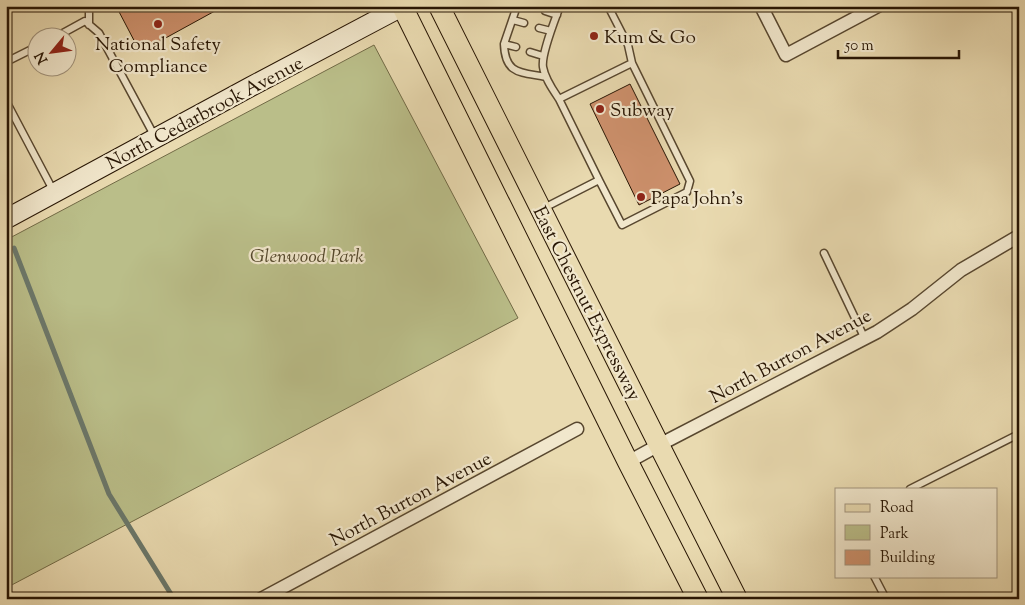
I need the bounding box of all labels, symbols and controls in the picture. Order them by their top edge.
marker: National Safety Compliance [152,18,164,30]
place label: Kum & Go [604,25,696,52]
north arrow [28,28,78,78]
scale bar [838,28,959,60]
marker: Kum & Go [588,30,600,42]
place label: National Safety Compliance [95,32,222,81]
text: 50 m [844,36,874,57]
text: N [31,48,54,67]
street label: North Cedarbrook Avenue [102,51,309,178]
place label: Subway [610,98,675,125]
marker: Subway [594,103,606,115]
place label: Papa John's [651,186,743,213]
marker: Papa John's [635,191,647,203]
street label: East Chestnut Expressway [525,202,647,407]
park label: Glenwood Park [250,244,364,271]
street label: North Burton Avenue [705,303,877,411]
street label: North Burton Avenue [325,446,497,554]
legend [835,488,998,578]
text: Road [880,498,914,519]
text: Park [880,524,909,545]
text: Building [880,548,935,569]

